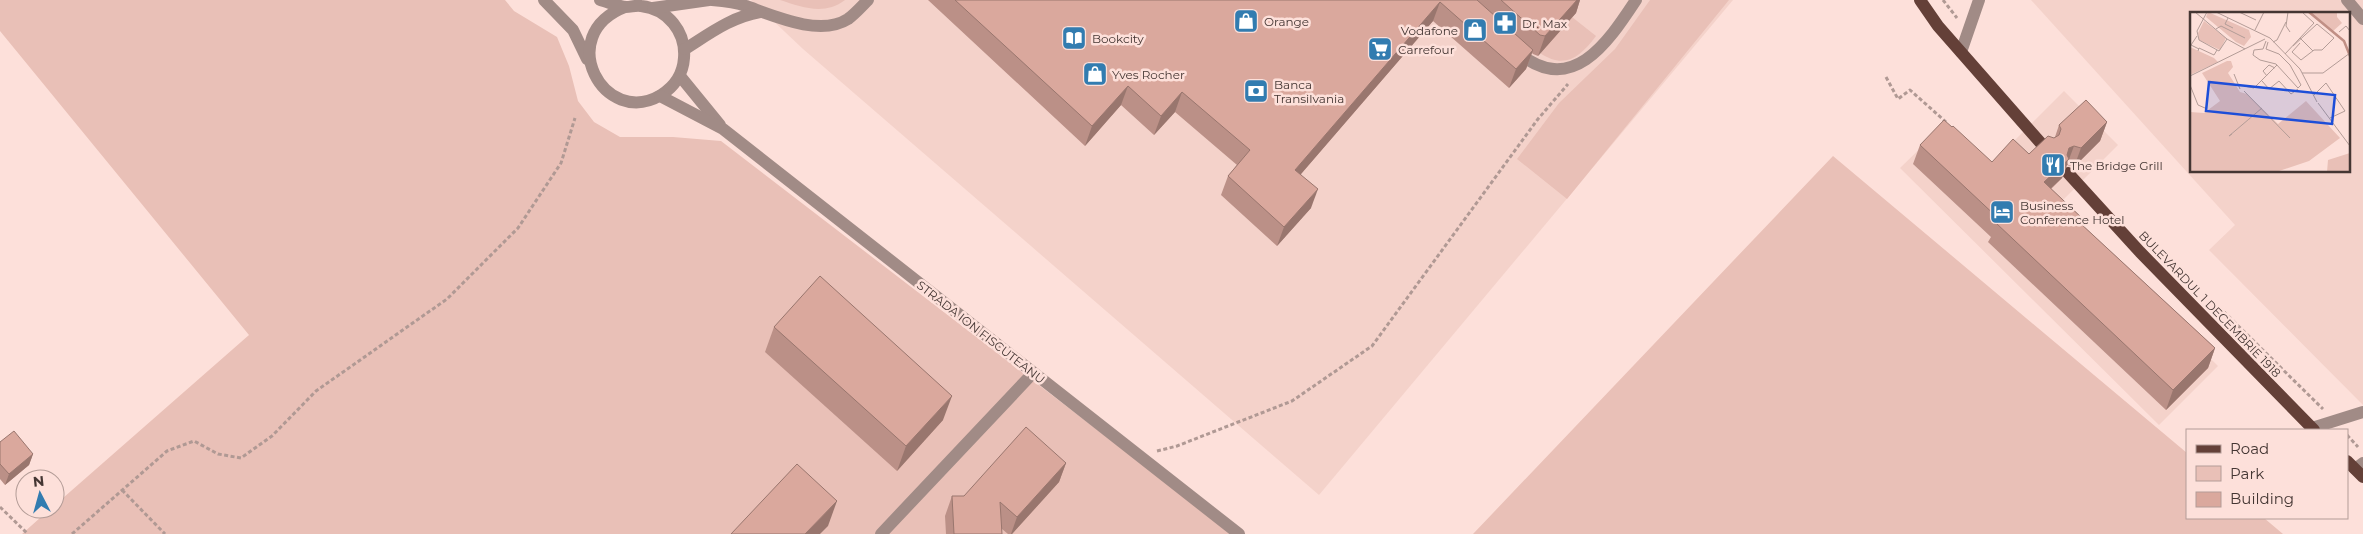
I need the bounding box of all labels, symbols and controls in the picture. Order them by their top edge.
shop icon: Orange [1233,8,1259,34]
pharmacy icon: Dr. Max [1492,10,1518,36]
inset map [2190,12,2350,172]
place label: Orange [1264,14,1309,29]
place label: Dr. Max [1522,16,1568,31]
shop icon: Vodafone [1462,17,1488,43]
place label: Vodafone [1401,23,1458,38]
library icon: Bookcity [1061,25,1087,51]
place label: Bookcity [1092,31,1144,46]
supermarket icon: Carrefour [1367,36,1393,62]
place label: Carrefour [1398,42,1455,57]
shop icon: Yves Rocher [1082,61,1108,87]
place label: Yves Rocher [1112,67,1185,82]
place label: Banca Transilvania [1274,77,1344,106]
bank icon: Banca Transilvania [1243,78,1269,104]
restaurant icon: The Bridge Grill [2040,152,2066,178]
place label: The Bridge Grill [2070,158,2163,173]
place label: Business Conference Hotel [2020,198,2125,227]
hotel icon: Business Conference Hotel [1989,199,2015,225]
street label: BULEVARDUL 1 DECEMBRIE 1918 [2136,228,2284,381]
street label: STRADA ION FISCUTEANU [914,277,1048,387]
legend [2186,429,2348,519]
text: Road [2230,439,2269,458]
text: Park [2230,464,2264,483]
north arrow [15,469,65,519]
text: N [32,472,45,491]
text: Building [2230,489,2294,508]

